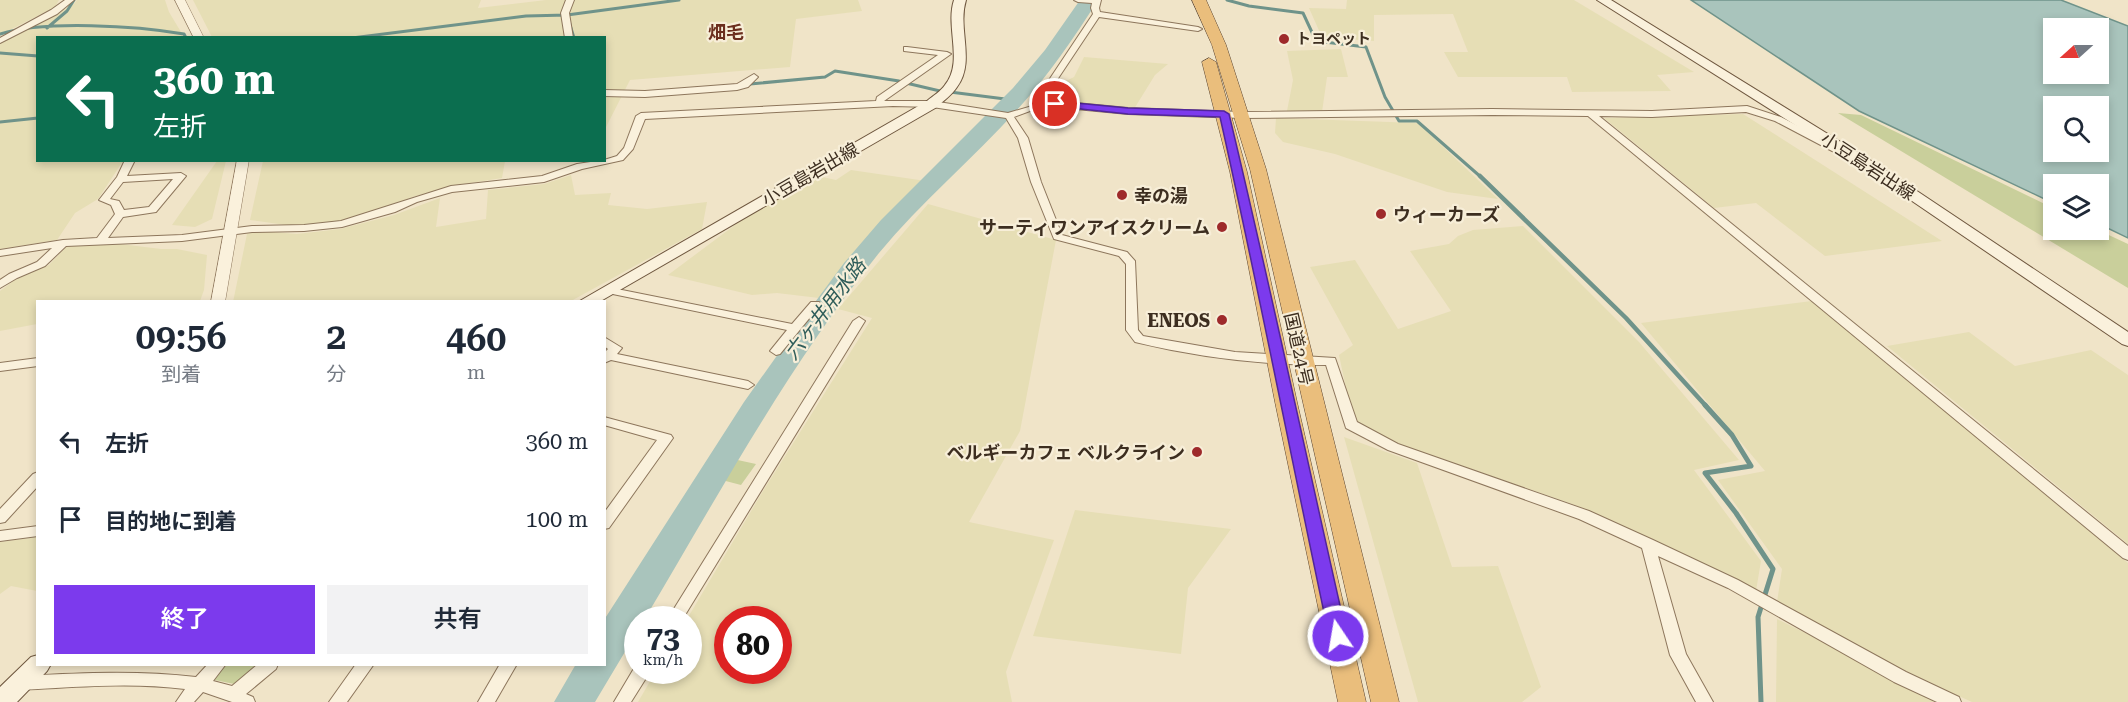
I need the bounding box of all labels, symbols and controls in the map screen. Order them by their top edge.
north arrow [2043,18,2109,84]
map controls [2043,18,2109,240]
district label: 畑毛 [708,22,744,43]
place label: トヨペット [1296,30,1371,48]
marker: トヨペット [1277,32,1291,46]
text: 360 m [153,55,275,104]
icon: left [54,60,132,138]
pin [1029,78,1080,129]
icon: arrive [1038,87,1071,120]
button: search [2043,96,2109,162]
text: 左折 [153,111,207,143]
street label: 小豆島岩出線 [1817,128,1919,204]
street label: 小豆島岩出線 [758,138,862,210]
button: layers [2043,174,2109,240]
place label: 幸の湯 [1134,185,1188,206]
marker: 幸の湯 [1115,188,1129,202]
place label: ウィーカーズ [1393,204,1500,225]
marker: ウィーカーズ [1374,207,1388,221]
place label: サーティワンアイスクリーム [979,217,1210,238]
marker: サーティワンアイスクリーム [1215,220,1229,234]
water label: 六ヶ井用水路 [779,252,872,364]
place label: ENEOS [1147,310,1210,331]
street label: 国道24号 [1280,311,1318,387]
marker: ENEOS [1215,313,1229,327]
text: 09:56 [136,316,227,358]
text: 2 [326,316,346,358]
text: 460 [446,318,506,360]
text: m [467,360,485,384]
text: 到着 [161,362,201,386]
text: 分 [326,362,346,386]
icon: left [54,425,87,458]
text: 360 m [525,429,588,454]
text: 左折 [105,431,149,456]
place label: ベルギーカフェ ベルクライン [946,442,1185,463]
marker: ベルギーカフェ ベルクライン [1190,445,1204,459]
icon: arrive [54,503,87,536]
text: 100 m [525,507,588,532]
text: 目的地に到着 [105,509,237,534]
button: 終了 [54,585,315,654]
button: 共有 [327,585,588,654]
position arrow [1306,604,1370,668]
speed limit sign: 80 [714,606,792,684]
text: 73 [646,620,680,655]
text: km/h [643,651,683,669]

